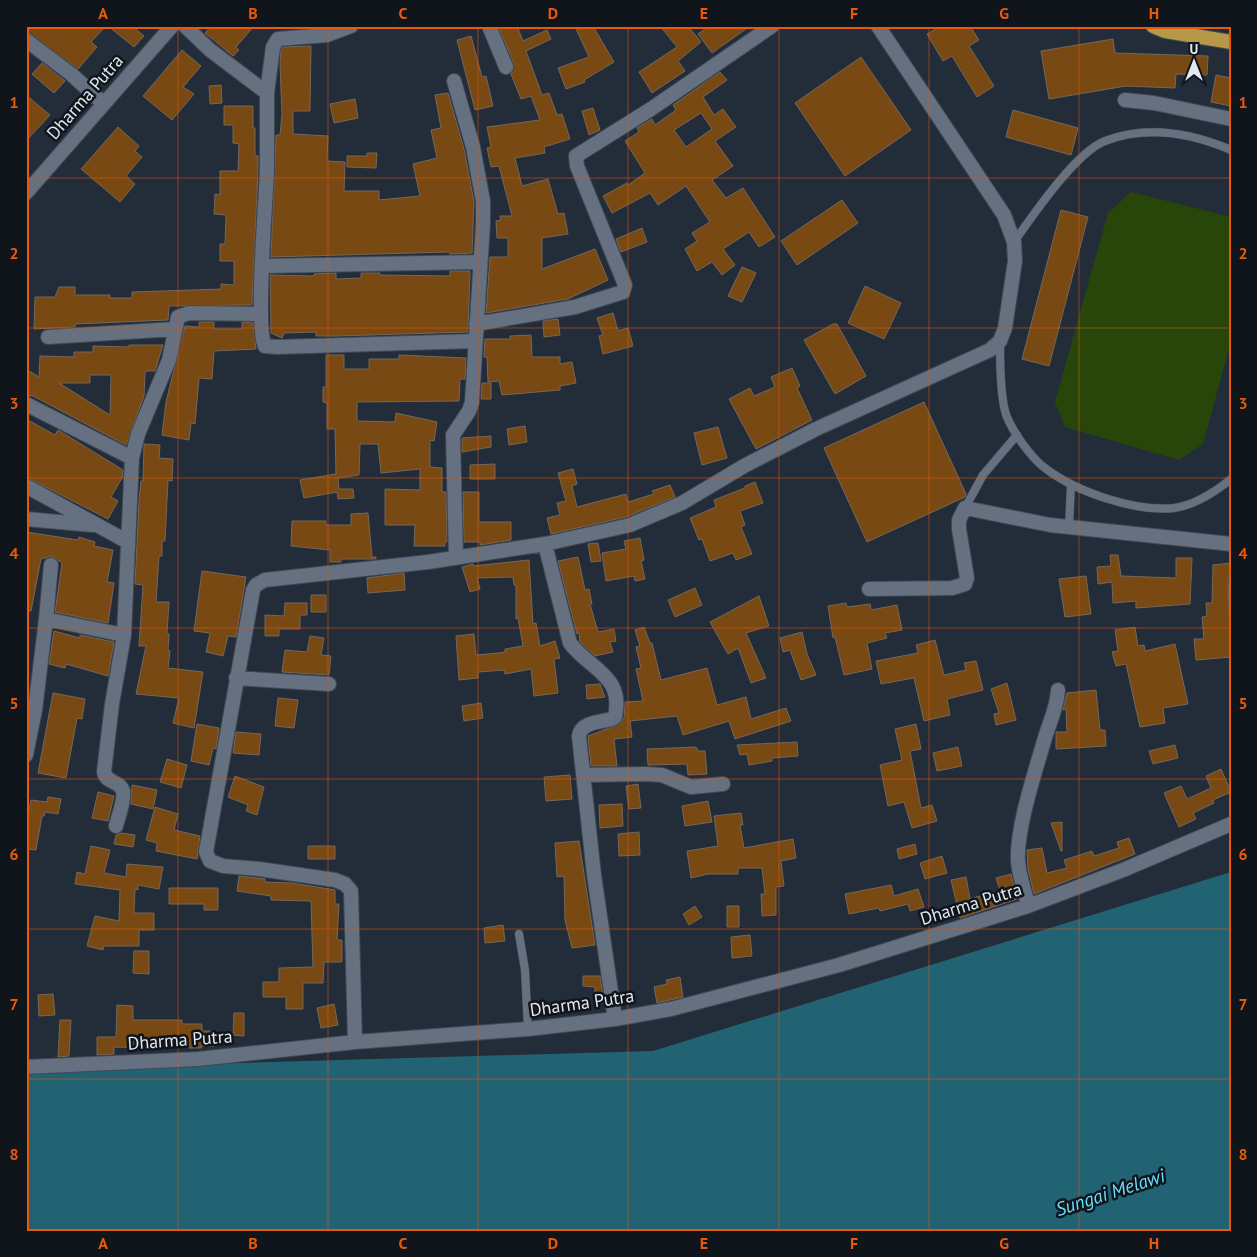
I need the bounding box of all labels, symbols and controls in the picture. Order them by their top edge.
text: A [98,3,108,23]
text: B [248,3,258,23]
text: C [399,3,408,23]
text: D [548,3,558,23]
text: E [700,3,708,23]
text: F [850,3,858,23]
text: G [999,3,1009,23]
text: H [1149,3,1159,23]
north arrow [1170,38,1220,88]
text: U [1190,40,1198,58]
street label: Dharma Putra [41,49,128,144]
text: 1 [9,92,19,112]
text: 1 [1238,92,1248,112]
text: 2 [9,243,19,263]
text: 2 [1238,243,1248,263]
text: 3 [9,393,19,413]
text: 3 [1238,393,1248,413]
text: 4 [9,543,19,563]
text: 4 [1238,543,1248,563]
text: 5 [9,693,19,713]
text: 5 [1238,693,1248,713]
text: 6 [9,844,19,864]
text: 6 [1238,844,1248,864]
street label: Dharma Putra [917,877,1025,930]
street label: Dharma Putra [528,984,636,1021]
text: 7 [9,994,19,1014]
text: 7 [1238,994,1248,1014]
street label: Dharma Putra [127,1024,233,1055]
text: 8 [9,1144,19,1164]
text: 8 [1238,1144,1248,1164]
water label: Sungai Melawi [1052,1163,1169,1221]
text: A [98,1233,108,1253]
text: B [248,1233,258,1253]
text: C [399,1233,408,1253]
text: D [548,1233,558,1253]
text: E [700,1233,708,1253]
text: F [850,1233,858,1253]
text: G [999,1233,1009,1253]
text: H [1149,1233,1159,1253]

